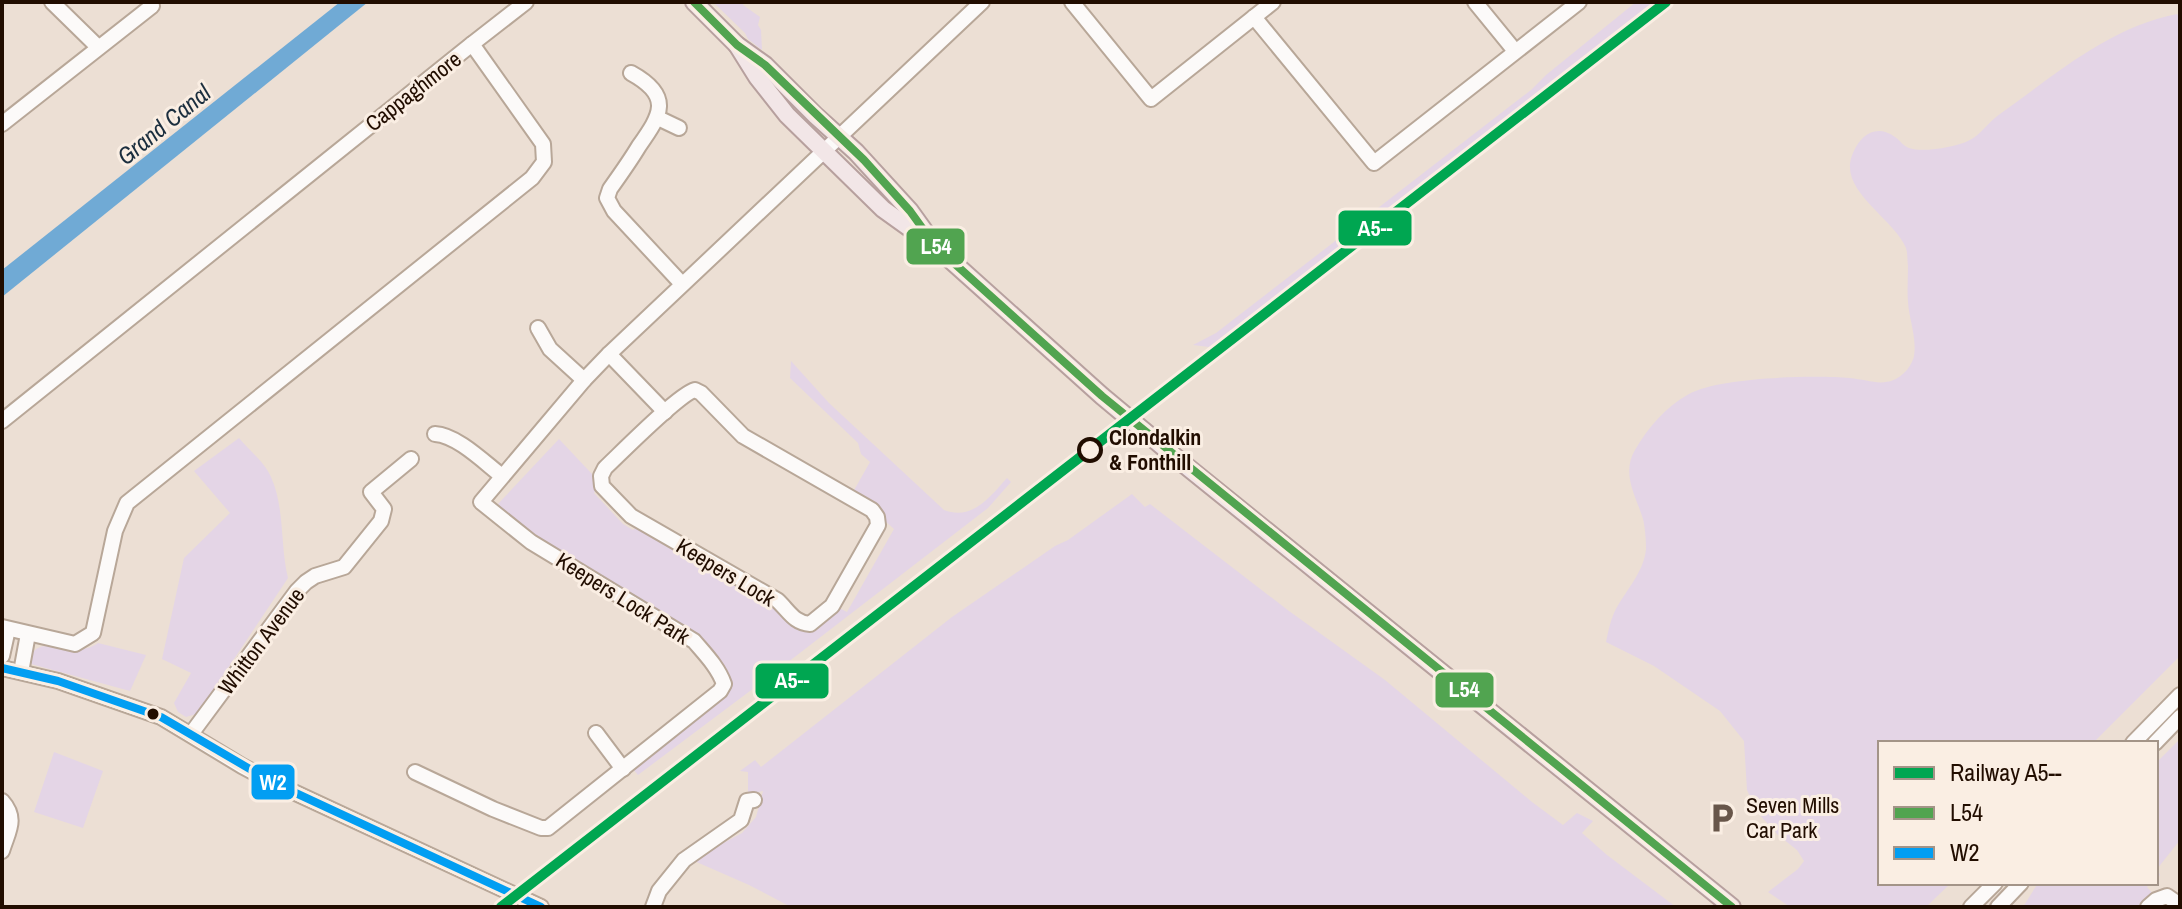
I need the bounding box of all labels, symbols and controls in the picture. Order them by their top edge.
street label: Cappaghmore [359,44,467,138]
water label: Grand Canal [110,76,217,172]
line badge: A5-- [1337,209,1413,247]
text: A5-- [1357,213,1393,243]
line badge: L54 [905,227,966,266]
text: L54 [920,231,952,261]
place label: Clondalkin & Fonthill [1109,422,1201,477]
marker: Clondalkin & Fonthill [1078,438,1102,462]
street label: Keepers Lock [671,531,782,614]
street label: Keepers Lock Park [550,545,696,652]
street label: Whitton Avenue [211,581,311,701]
line badge: A5-- [754,662,830,700]
text: A5-- [774,665,810,695]
line badge: L54 [1434,671,1495,709]
text: L54 [1448,674,1480,704]
unlabelled marker [145,706,161,722]
legend [1878,741,2158,885]
text: Railway A5-- [1950,756,2062,788]
line badge: W2 [250,763,296,801]
text: W2 [259,767,287,797]
place label: Seven Mills Car Park [1746,790,1839,845]
text: L54 [1950,796,1983,828]
parking icon: Seven Mills Car Park [1705,801,1739,835]
text: W2 [1950,836,1980,868]

